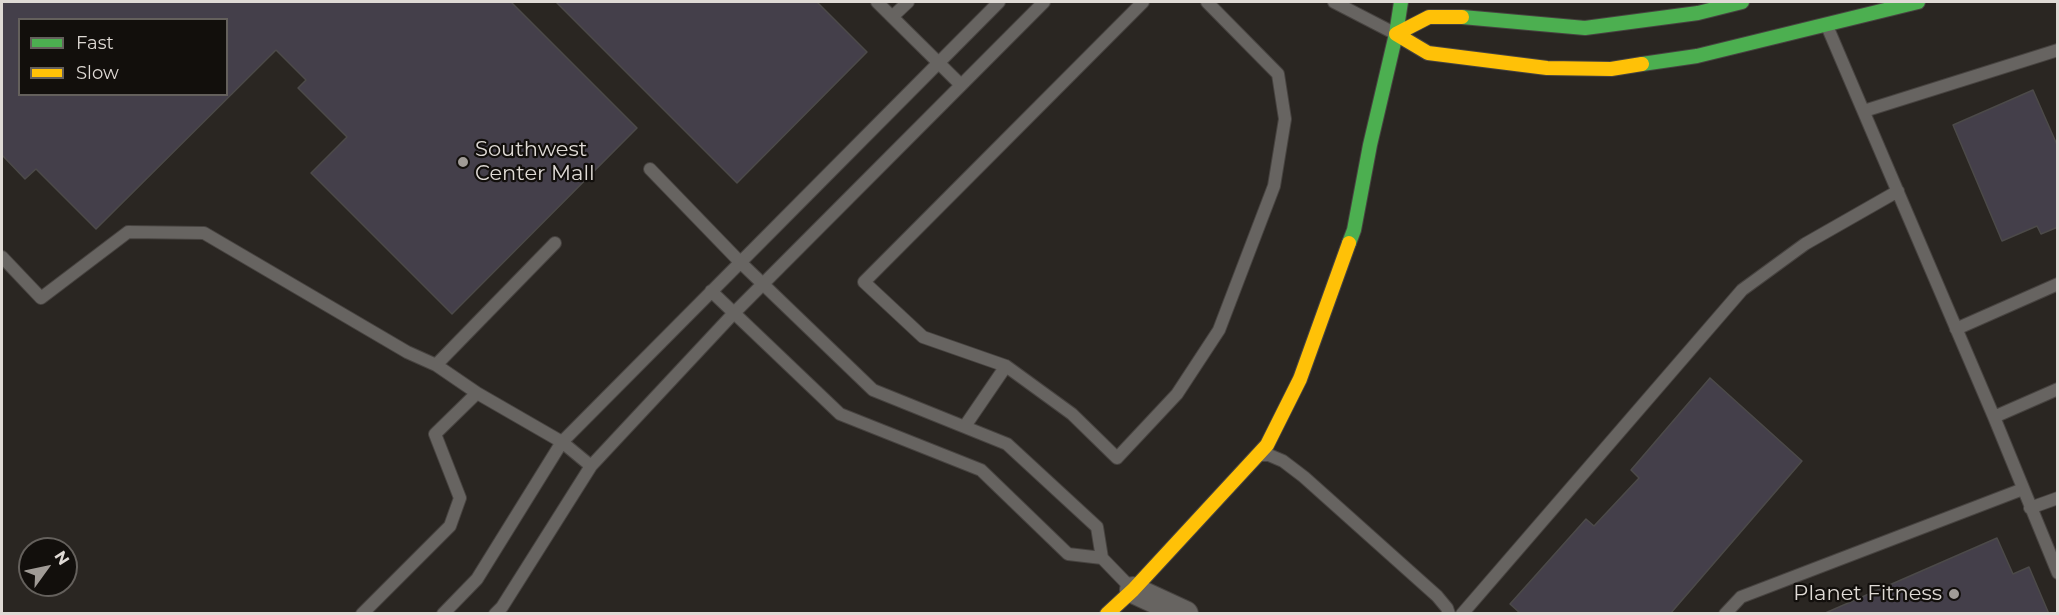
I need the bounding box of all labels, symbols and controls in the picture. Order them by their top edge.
legend [18,18,228,96]
text: Fast [76,32,114,54]
text: Slow [76,62,119,84]
place label: Southwest Center Mall [475,137,595,187]
marker: Southwest Center Mall [456,155,470,169]
north arrow [18,537,78,597]
text: N [50,547,73,569]
place label: Planet Fitness [1793,581,1942,607]
marker: Planet Fitness [1947,587,1961,601]

